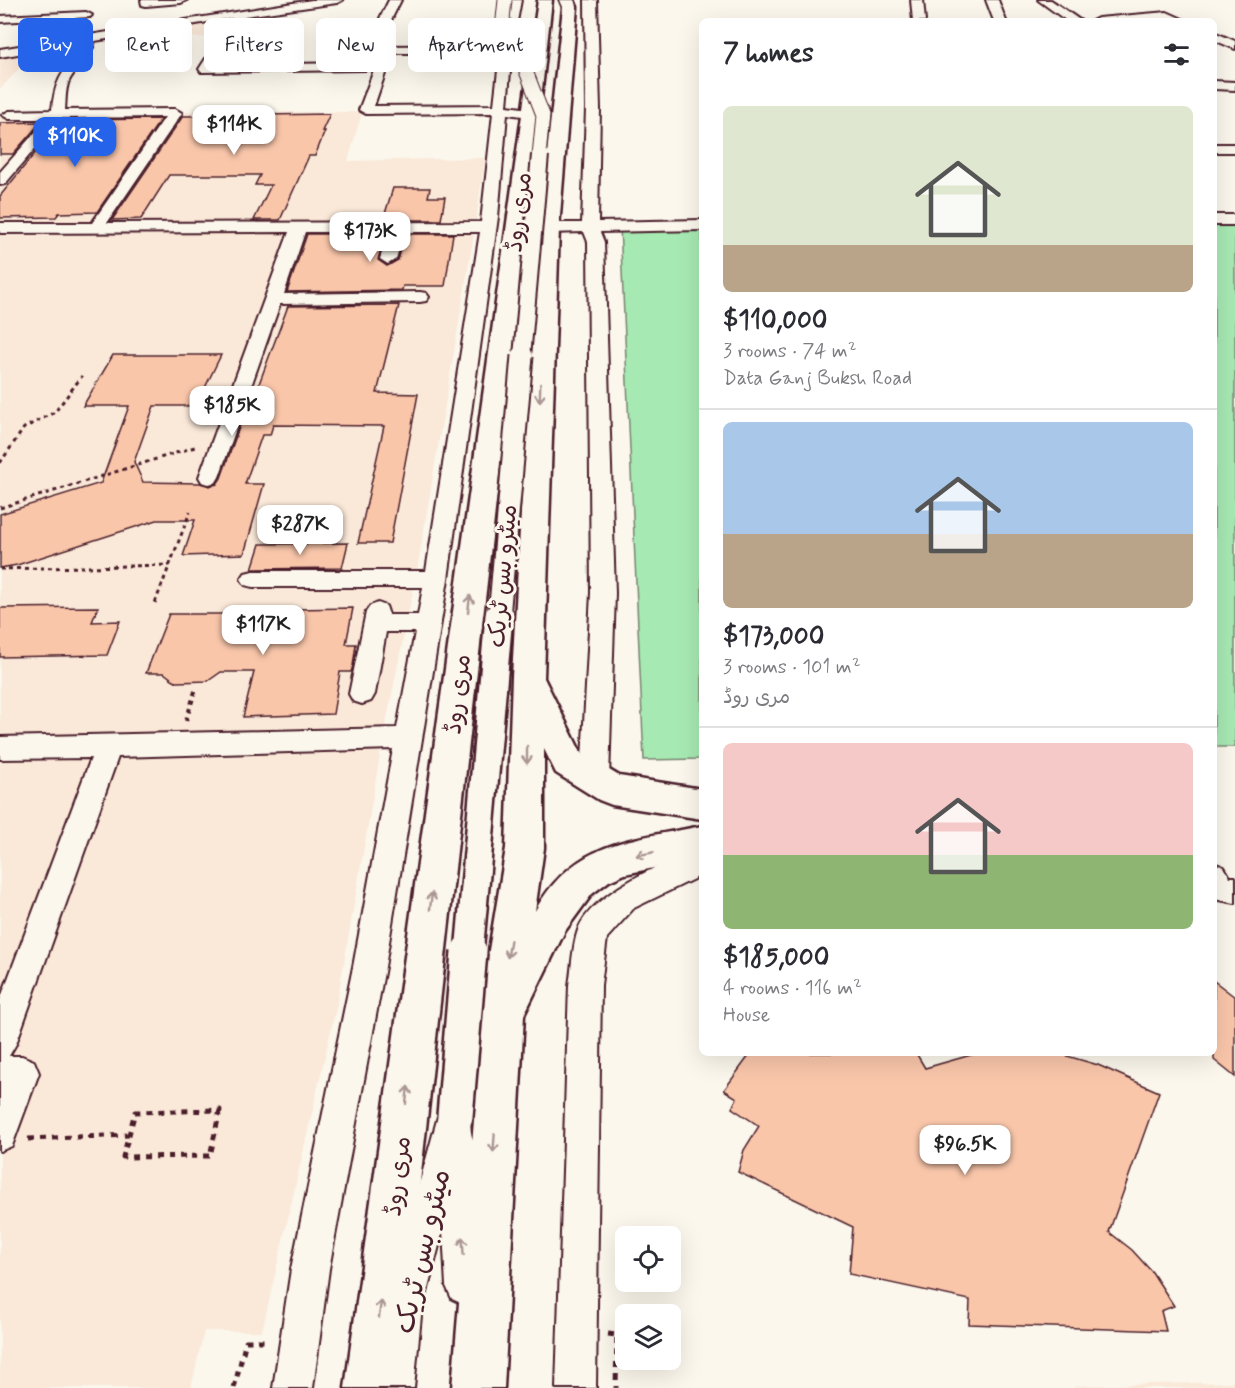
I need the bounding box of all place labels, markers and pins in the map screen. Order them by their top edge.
pin: $114K [192,105,276,156]
pin: $110K [33,117,117,168]
pin: $173K [328,212,412,263]
pin: $185K [190,386,274,437]
pin: $287K [258,505,342,556]
pin: $117K [221,605,305,656]
pin: $96.5K [916,1125,1014,1176]

